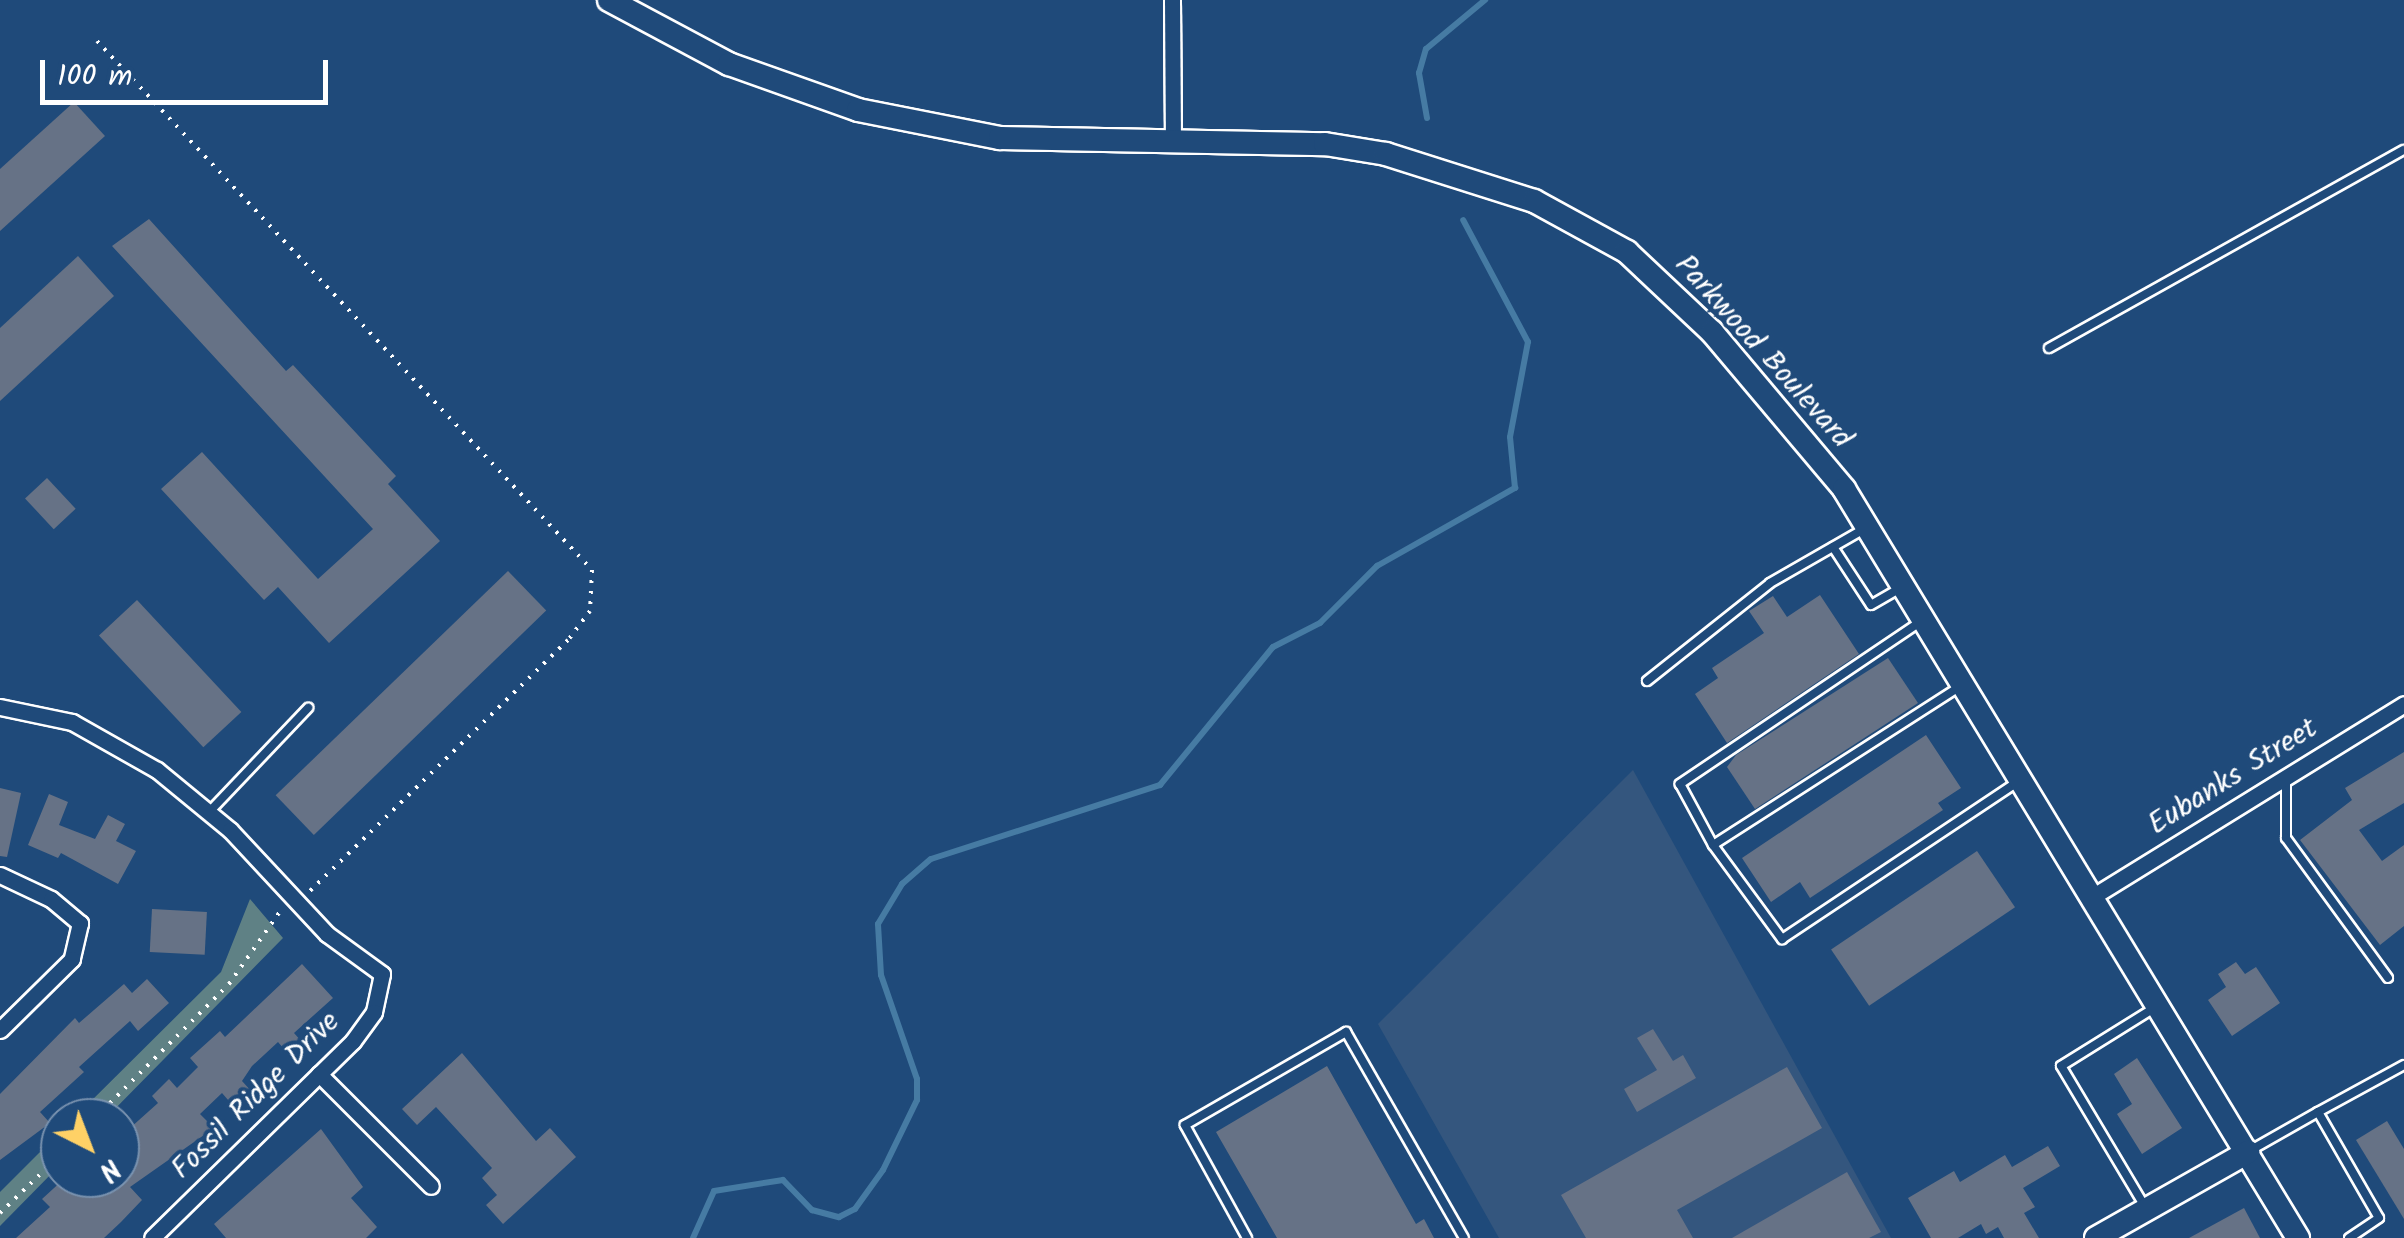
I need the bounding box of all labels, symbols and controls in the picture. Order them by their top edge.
scale bar [45,40,332,102]
text: 100 m [57,53,132,101]
street label: Parkwood Boulevard [1667,248,1859,456]
street label: Eubanks Street [2142,711,2324,843]
street label: Fossil Ridge Drive [164,1004,348,1188]
north arrow [40,1098,140,1198]
text: N [87,1147,131,1192]

